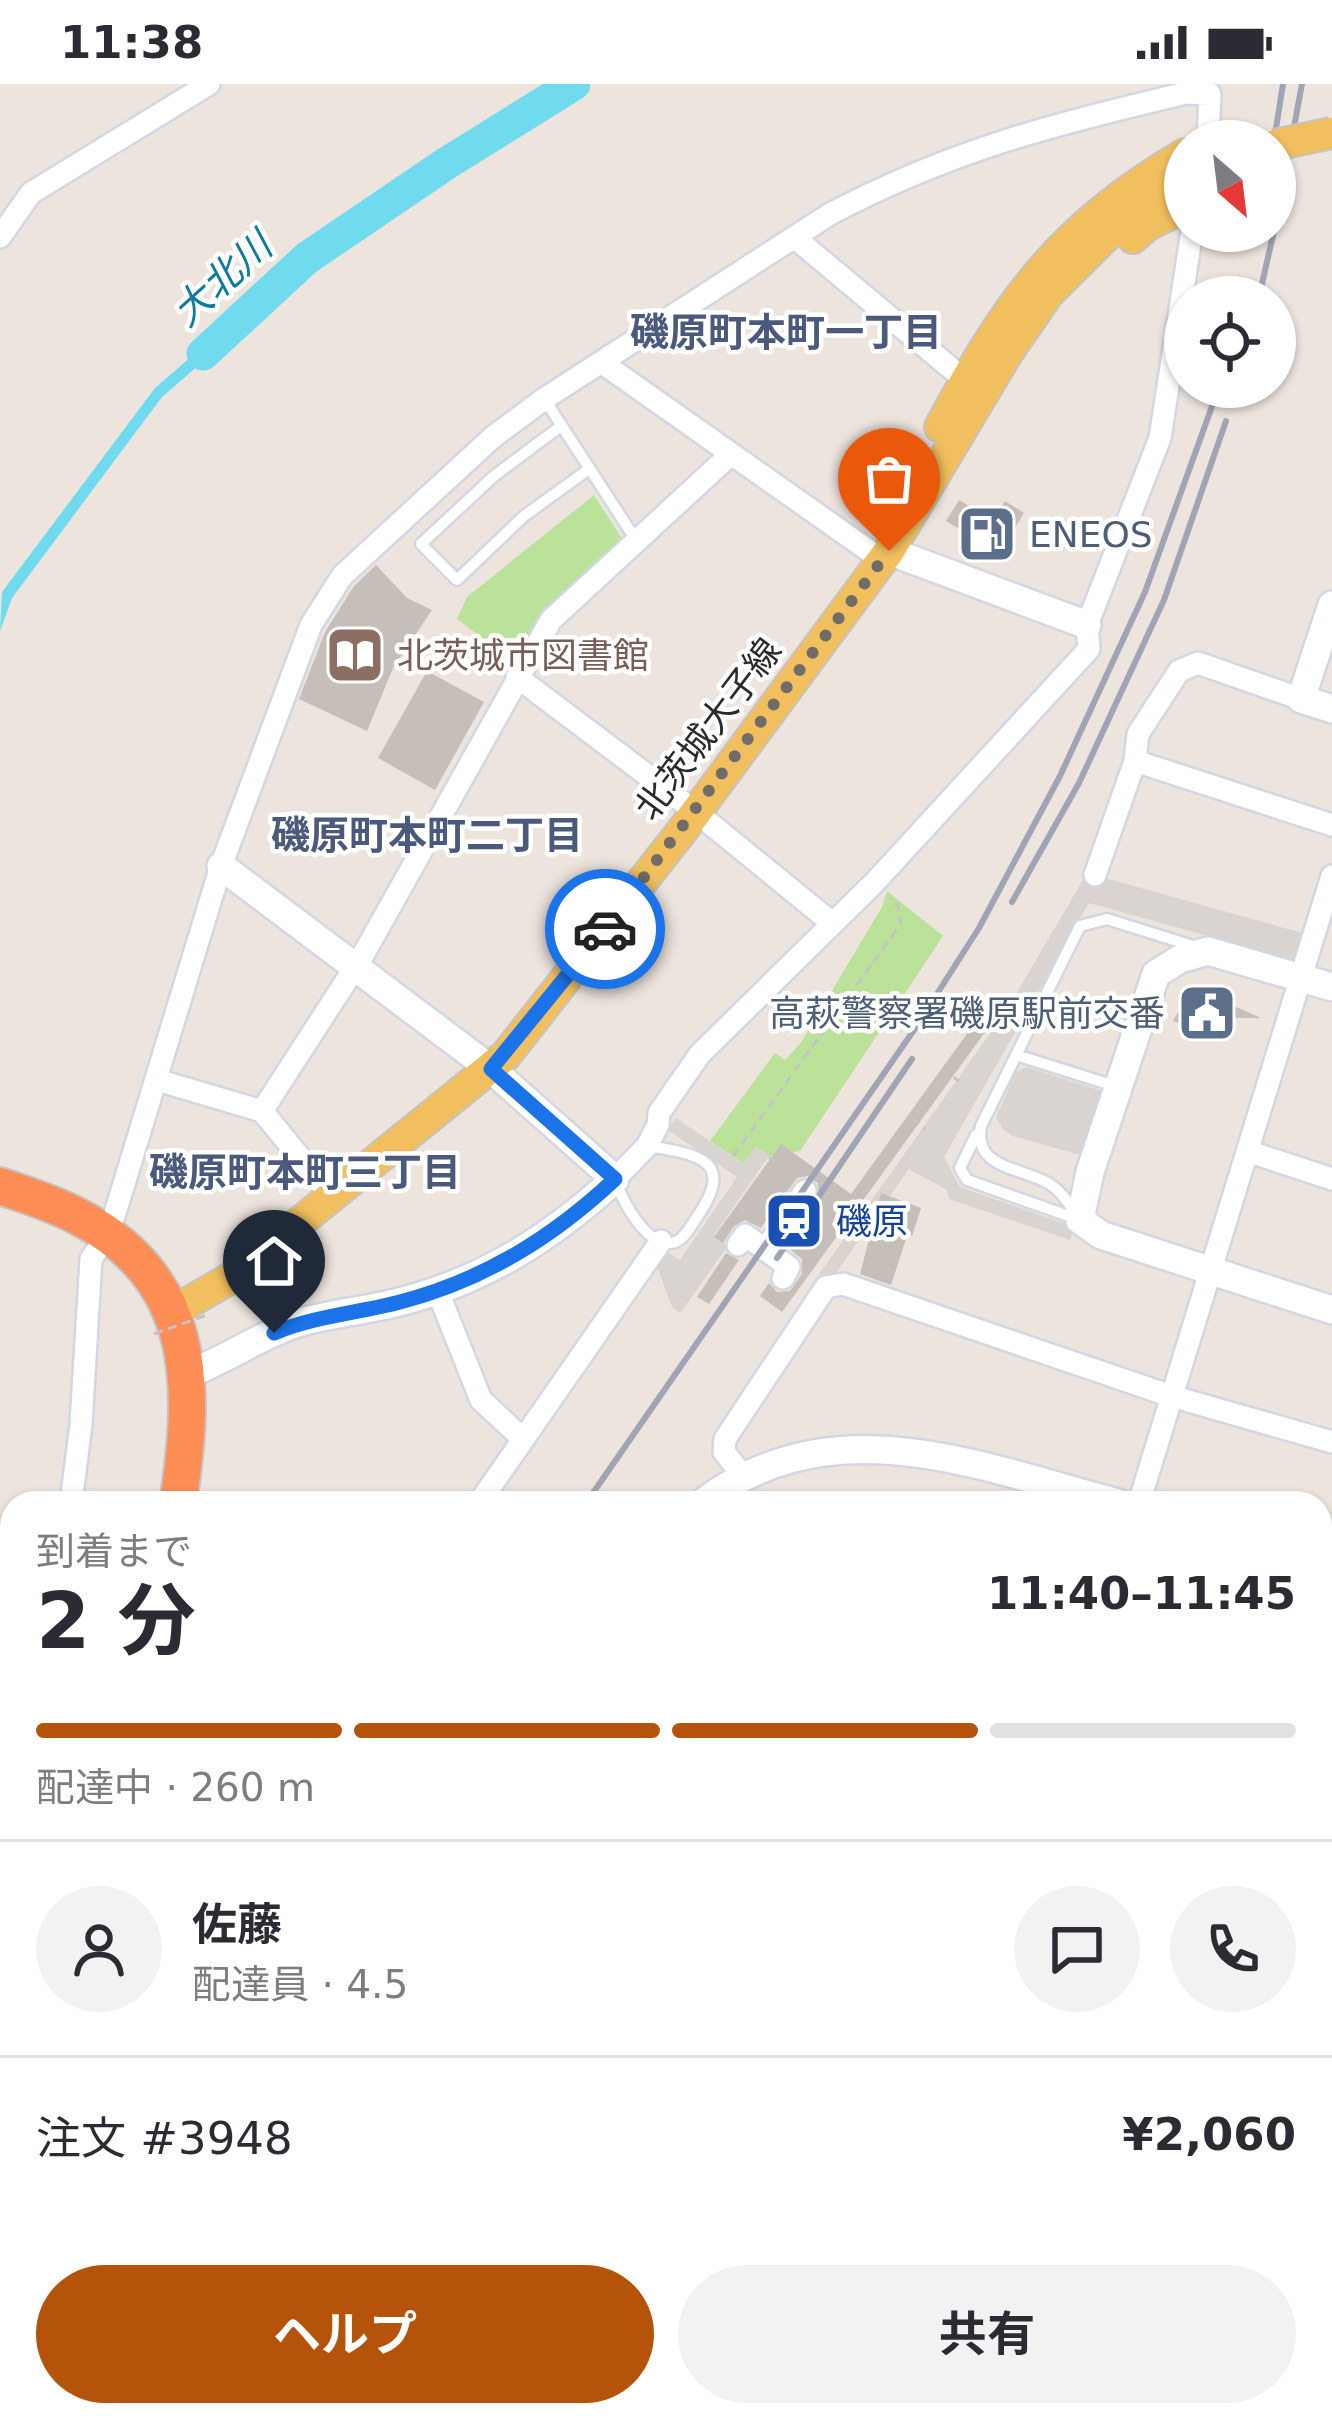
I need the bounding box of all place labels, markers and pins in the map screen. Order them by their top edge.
pin [838,428,940,551]
fuel station icon: ENEOS [956,503,1018,565]
place label: ENEOS [1029,514,1153,555]
library icon: 北茨城市図書館 [324,624,386,686]
place label: 北茨城市図書館 [397,635,649,676]
public building icon: 高萩警察署磯原駅前交番 [1176,982,1238,1044]
place label: 高萩警察署磯原駅前交番 [769,993,1165,1034]
station icon: 磯原 [763,1190,825,1252]
place label: 磯原 [836,1201,908,1242]
pin [223,1210,325,1333]

